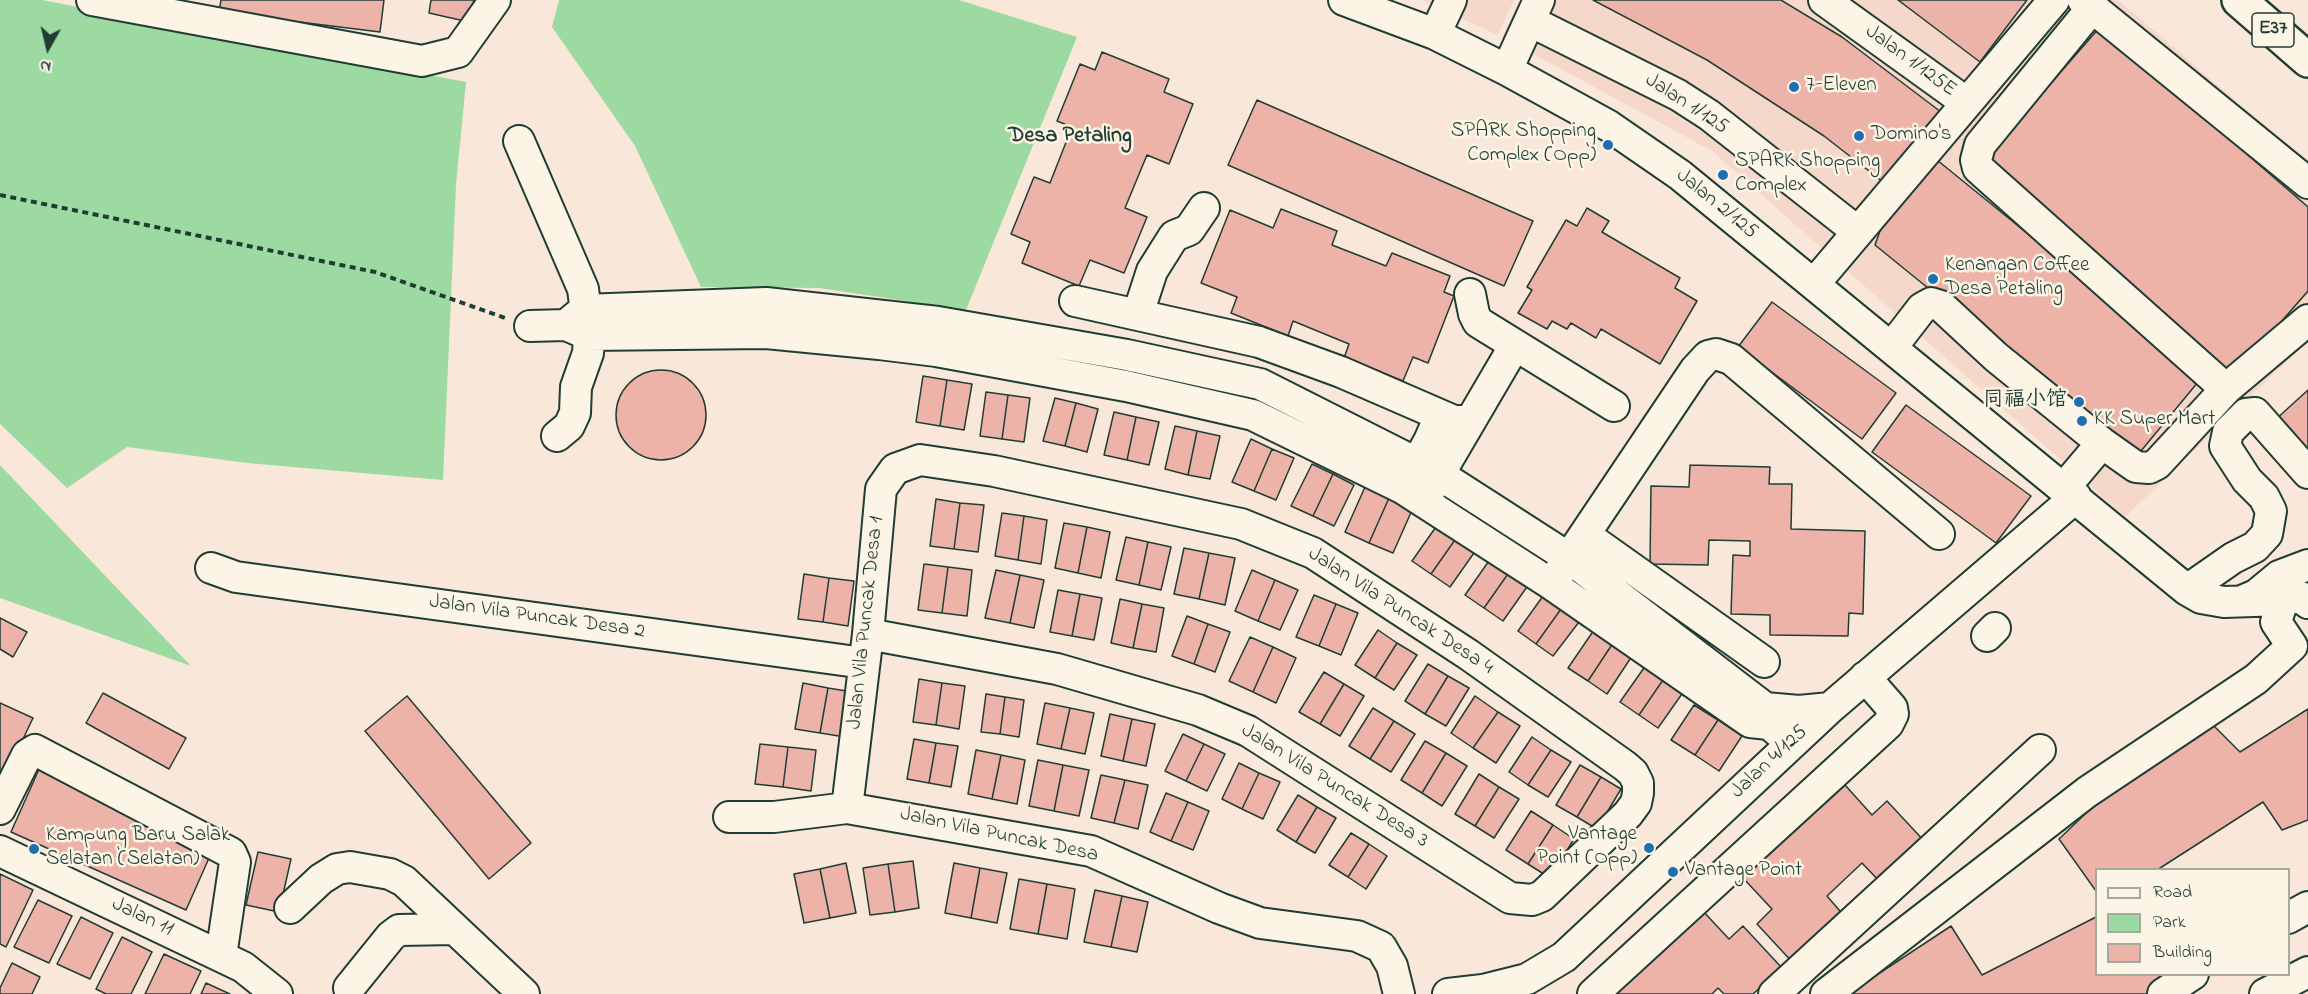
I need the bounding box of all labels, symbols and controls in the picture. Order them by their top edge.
road number: E37 [2252,13,2294,47]
north arrow [18,18,78,78]
street label: Jalan 1/125E [1859,20,1961,104]
text: N [38,53,53,78]
street label: Jalan 1/125 [1640,69,1732,141]
place label: 7-Eleven [1806,74,1877,100]
marker: 7-Eleven [1787,80,1801,94]
place label: SPARK Shopping Complex (Opp) [1451,120,1596,170]
place label: Domino's [1871,123,1952,149]
district label: Desa Petaling [1008,124,1132,150]
marker: Domino's [1852,129,1866,143]
marker: SPARK Shopping Complex (Opp) [1601,138,1615,152]
place label: SPARK Shopping Complex [1735,150,1880,200]
street label: Jalan 2/125 [1670,164,1762,246]
marker: SPARK Shopping Complex [1716,168,1730,182]
place label: Kenangan Coffee Desa Petaling [1945,254,2089,304]
marker: Kenangan Coffee Desa Petaling [1926,272,1940,286]
place label: 同福小馆 [1983,389,2067,415]
marker: 同福小馆 [2072,395,2086,409]
place label: KK Super Mart [2094,408,2215,434]
marker: KK Super Mart [2075,414,2089,428]
street label: Jalan Vila Puncak Desa 1 [843,515,891,731]
street label: Jalan Vila Puncak Desa 4 [1303,543,1497,681]
street label: Jalan Vila Puncak Desa 2 [427,590,647,646]
street label: Jalan Vila Puncak Desa 3 [1236,719,1432,855]
street label: Jalan 4/125 [1726,721,1814,805]
street label: Jalan Vila Puncak Desa [898,803,1100,869]
place label: Vantage Point (Opp) [1537,823,1637,873]
place label: Kampung Baru Salak Selatan (Selatan) [46,824,230,874]
marker: Vantage Point (Opp) [1642,841,1656,855]
marker: Kampung Baru Salak Selatan (Selatan) [27,842,41,856]
place label: Vantage Point [1685,859,1802,885]
marker: Vantage Point [1666,865,1680,879]
legend [2095,868,2290,976]
text: Road [2153,880,2192,906]
street label: Jalan 11 [107,893,177,943]
text: Park [2153,910,2186,936]
text: Building [2153,940,2212,966]

